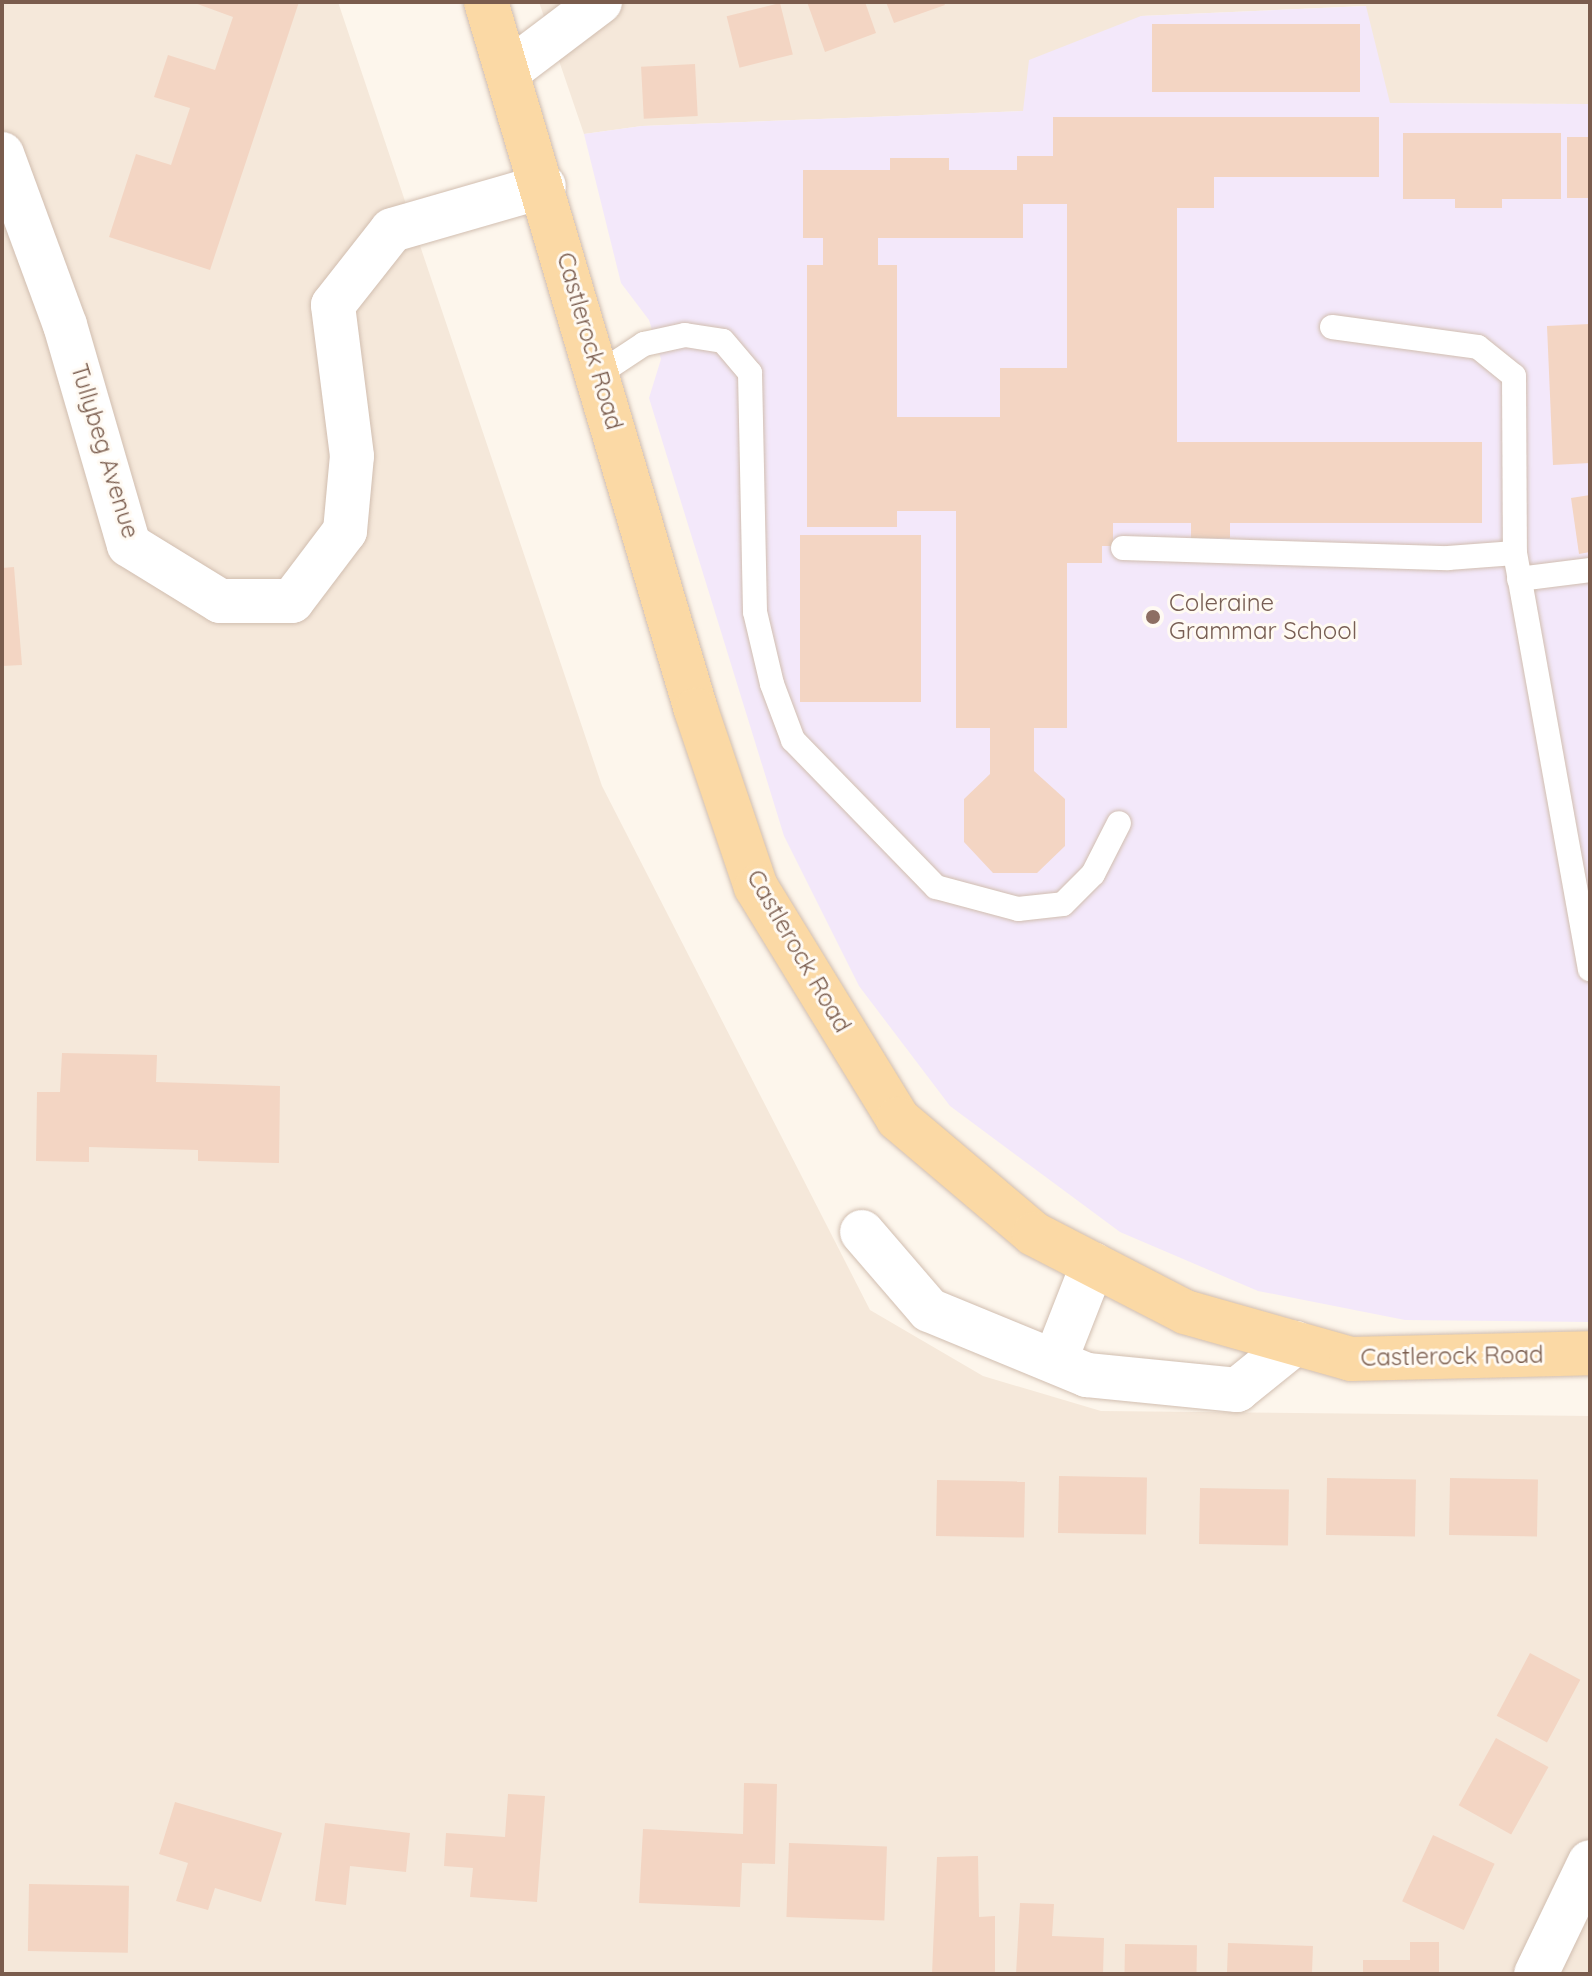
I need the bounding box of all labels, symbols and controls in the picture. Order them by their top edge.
street label: Castlerock Road [551,249,629,433]
street label: Tullybeg Avenue [65,360,145,542]
place label: Coleraine Grammar School [1169,589,1357,645]
marker: Coleraine Grammar School [1144,608,1162,626]
street label: Castlerock Road [741,865,857,1037]
street label: Castlerock Road [1360,1340,1544,1372]

